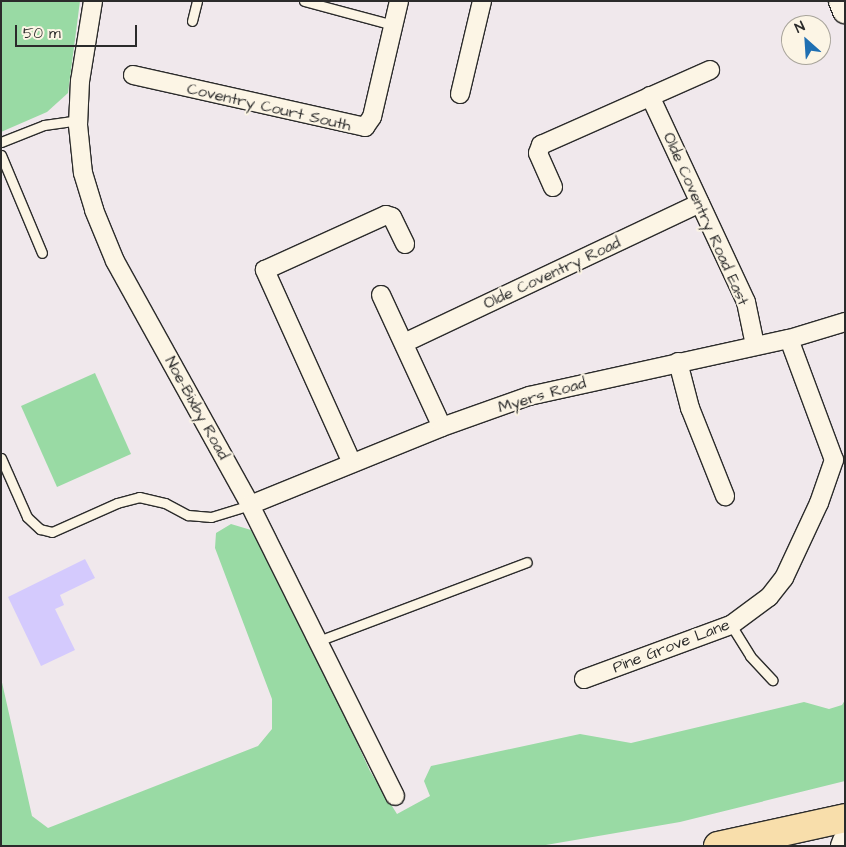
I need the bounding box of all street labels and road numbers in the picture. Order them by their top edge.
street label: Coventry Court South [185,79,353,135]
street label: Olde Coventry Road East [659,129,753,309]
street label: Olde Coventry Road [480,233,624,313]
street label: Noe-Bixby Road [161,353,233,463]
street label: Myers Road [496,373,588,417]
street label: Pine Grove Lane [610,615,732,677]

